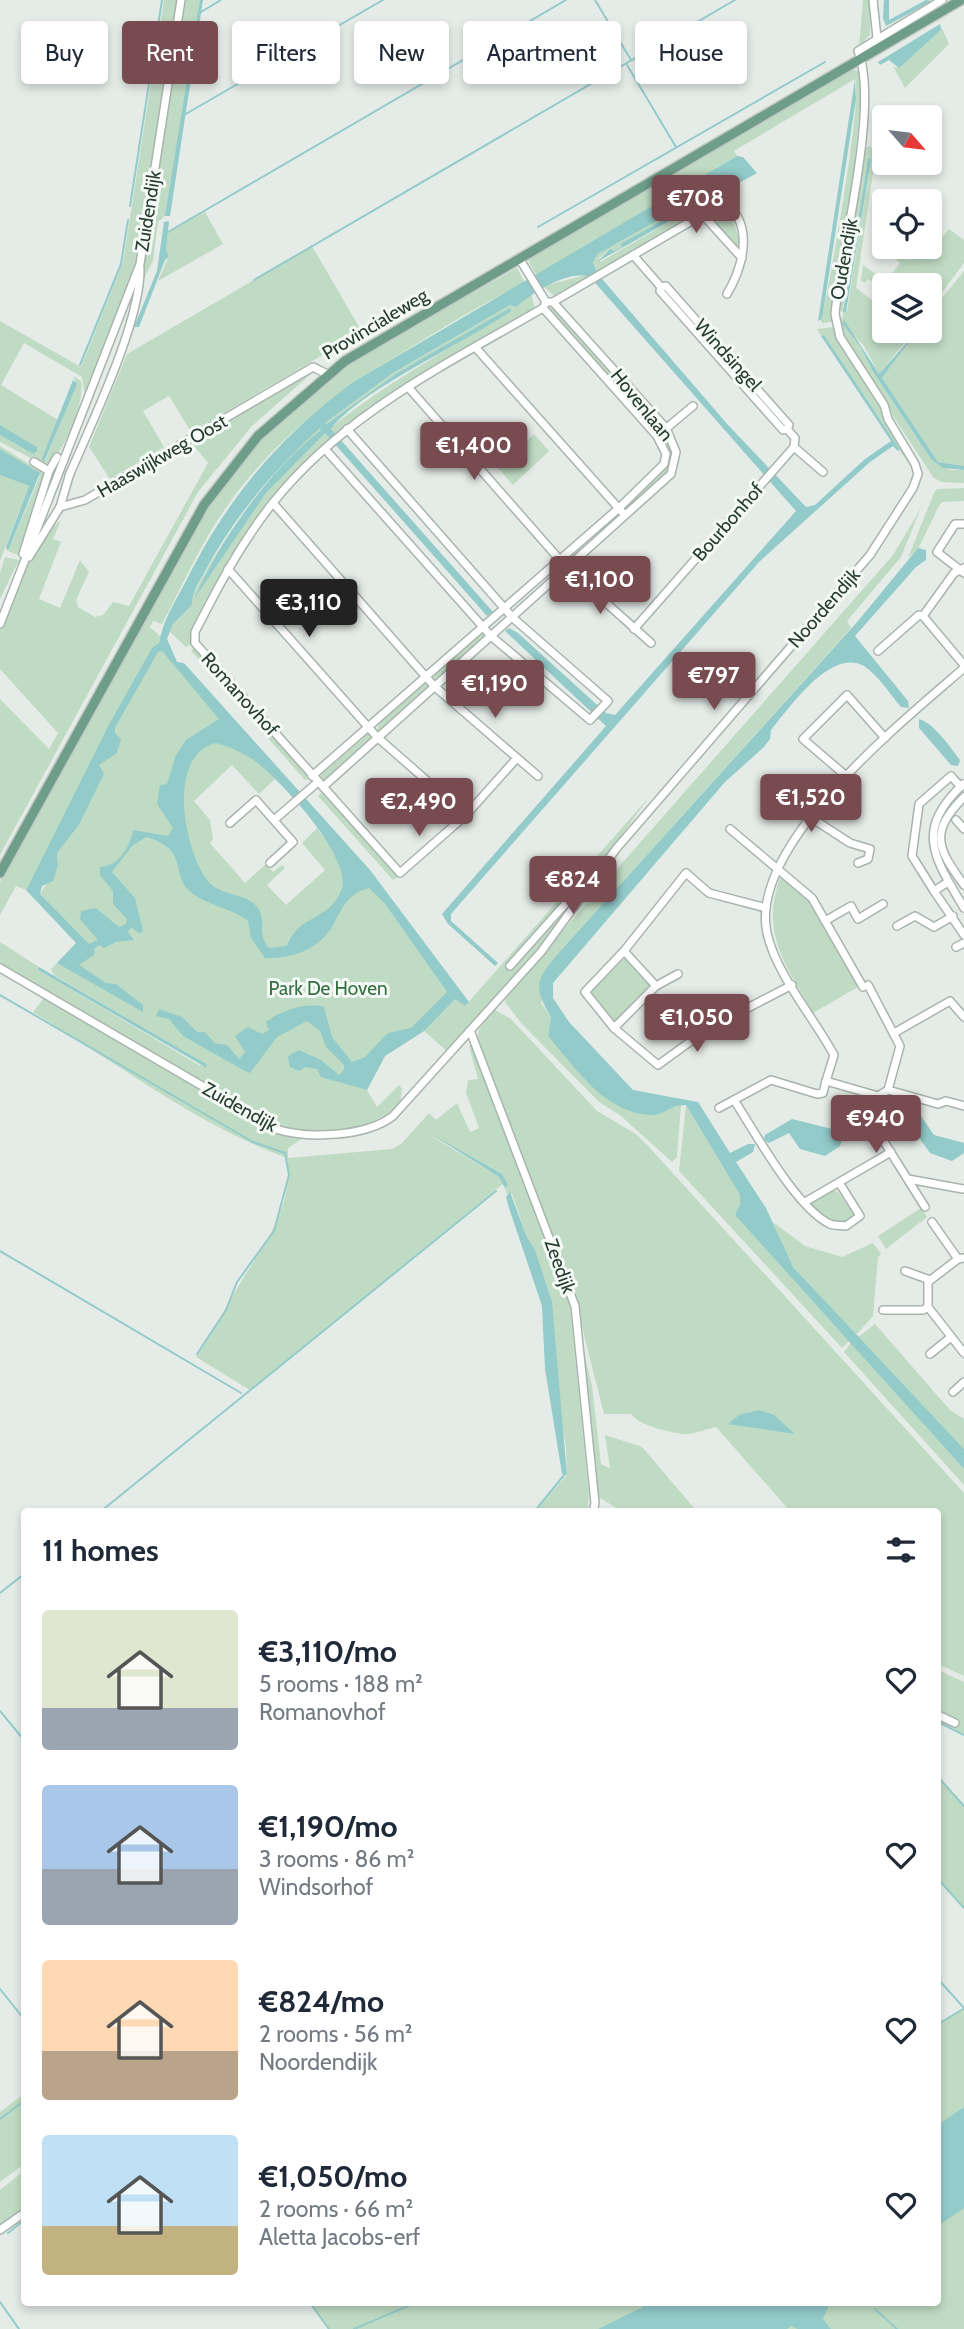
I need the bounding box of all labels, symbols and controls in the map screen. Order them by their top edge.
chip: Buy [21,21,108,84]
chip: Rent [122,21,218,84]
chip: Filters [232,21,340,84]
chip: New [354,21,449,84]
chip: Apartment [463,21,621,84]
chip: House [635,21,747,84]
north arrow [872,105,942,175]
map controls [872,105,942,343]
street label: Zuidendijk [130,168,166,253]
pin: €708 [655,176,737,235]
text: €708 [668,184,724,212]
button: locate [872,189,942,259]
street label: Oudendijk [826,216,863,302]
button: layers [872,273,942,343]
street label: Provincialeweg [318,283,433,365]
street label: Windsingel [690,314,767,396]
street label: Hovenlaan [606,364,678,446]
street label: Haaswijkweg Oost [93,409,232,502]
pin: €1,400 [417,422,531,482]
text: €1,400 [436,431,512,459]
street label: Bourbonhof [688,478,769,566]
pin: €1,100 [543,556,657,616]
street label: Noordendijk [783,563,865,652]
text: €1,100 [565,565,635,593]
pin: €3,110 [252,580,366,639]
text: €3,110 [276,588,342,616]
street label: Romanovhof [196,647,284,741]
pin: €797 [673,652,755,712]
pin: €1,190 [438,660,552,720]
text: €797 [688,661,740,689]
text: €1,190 [462,669,528,697]
pin: €1,520 [754,774,868,834]
pin: €2,490 [362,778,476,838]
text: €1,520 [776,783,846,811]
text: €2,490 [381,787,457,815]
pin: €824 [532,856,614,916]
text: €824 [545,865,601,893]
park label: Park De Hoven [268,977,388,1000]
pin: €1,050 [640,995,754,1054]
text: €1,050 [660,1003,734,1031]
street label: Zuidendijk [199,1077,282,1137]
pin: €940 [835,1096,917,1155]
text: €940 [847,1104,905,1132]
street label: Zeedijk [540,1236,581,1297]
icon: filters [882,1531,920,1569]
text: 11 homes [42,1532,159,1569]
text: €3,110/mo [259,1633,397,1670]
icon: home [98,1638,182,1722]
icon: heart [882,1661,920,1699]
text: 5 rooms · 188 m² [259,1670,423,1698]
text: Romanovhof [259,1698,386,1726]
text: €1,190/mo [259,1808,398,1845]
icon: home [98,1813,182,1897]
icon: heart [882,1836,920,1874]
text: 3 rooms · 86 m² [259,1845,414,1873]
text: Windsorhof [259,1873,373,1901]
text: €824/mo [259,1983,384,2020]
icon: home [98,1988,182,2072]
icon: heart [882,2011,920,2049]
text: 2 rooms · 56 m² [259,2020,413,2048]
text: Noordendijk [259,2048,377,2076]
text: €1,050/mo [259,2158,407,2195]
icon: home [98,2163,182,2247]
icon: heart [882,2186,920,2224]
text: 2 rooms · 66 m² [259,2195,413,2223]
text: Aletta Jacobs-erf [259,2223,420,2251]

